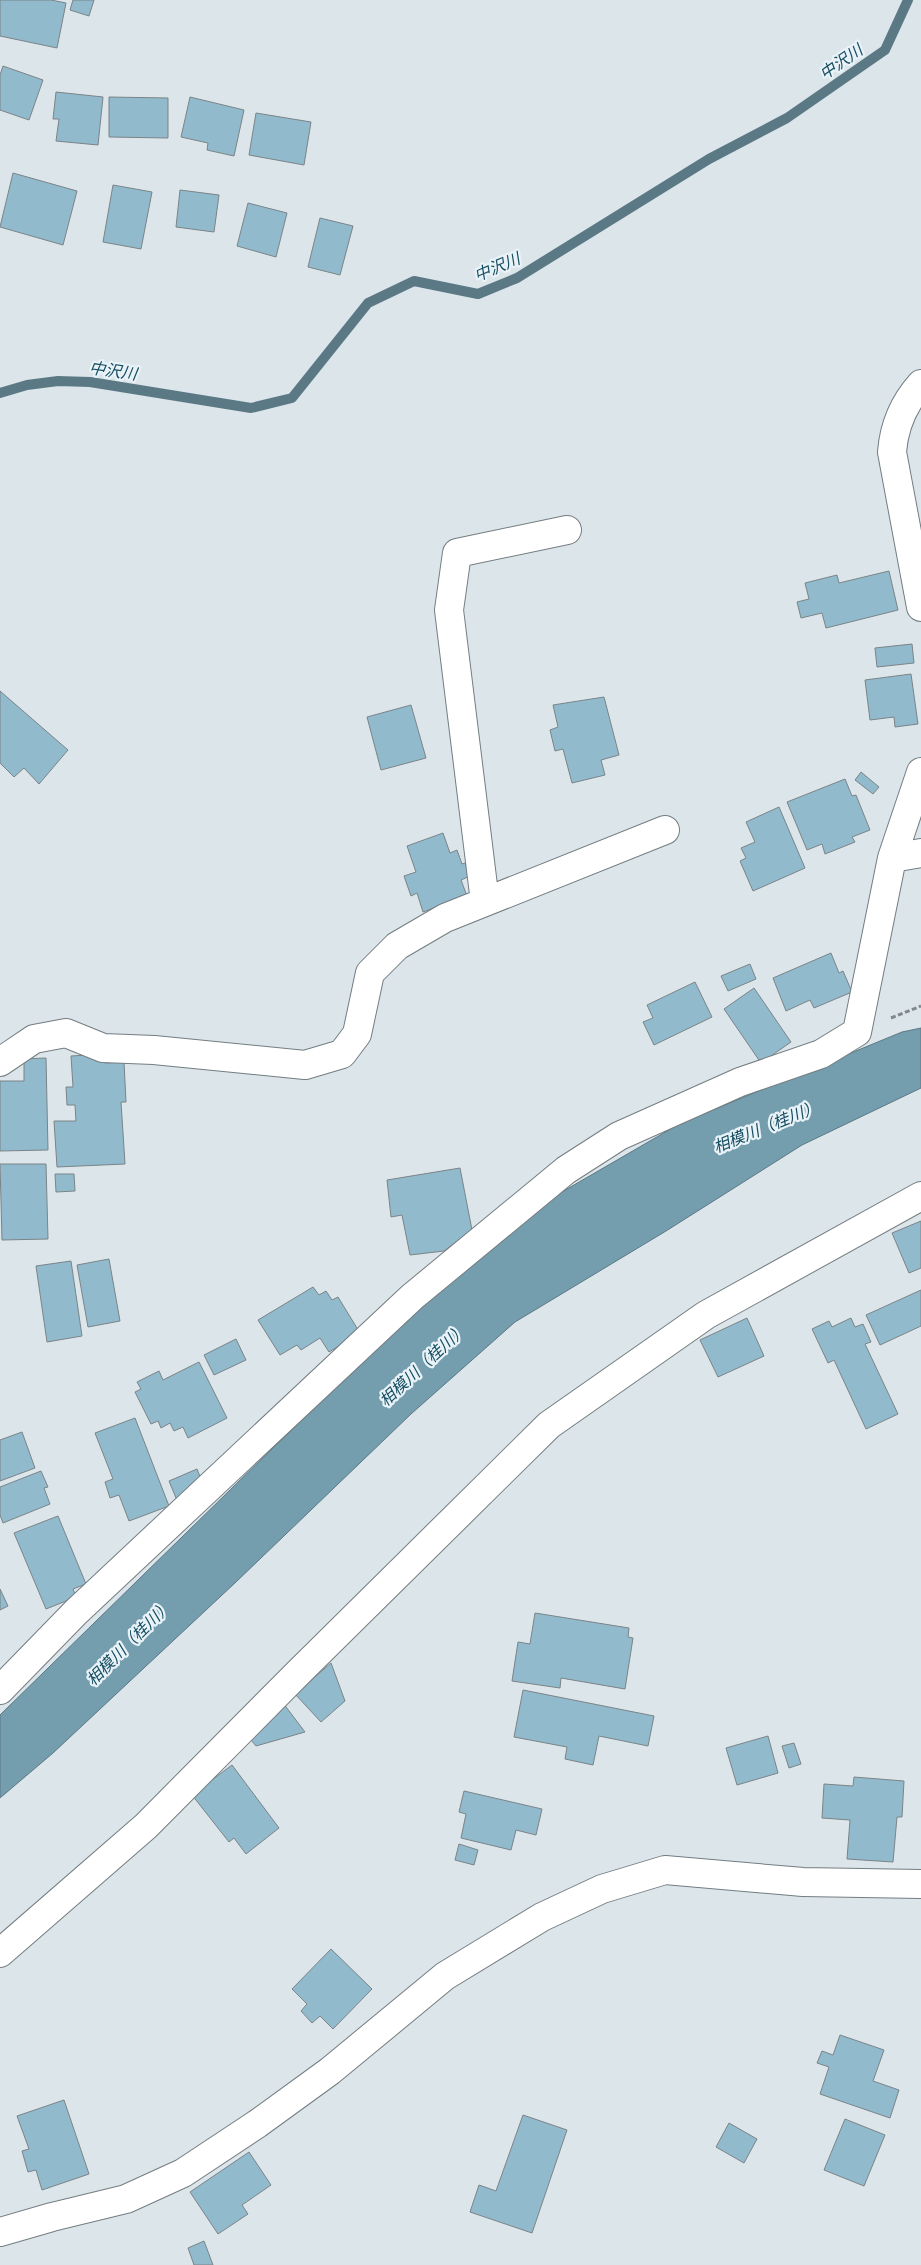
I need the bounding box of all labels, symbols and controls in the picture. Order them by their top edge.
water label: 中沢川 [816,39,868,84]
water label: 中沢川 [471,248,525,285]
water label: 中沢川 [88,358,140,384]
water label: 相模川（桂川） [711,1097,821,1157]
water label: 相模川（桂川） [376,1320,470,1410]
water label: 相模川（桂川） [83,1597,175,1689]

